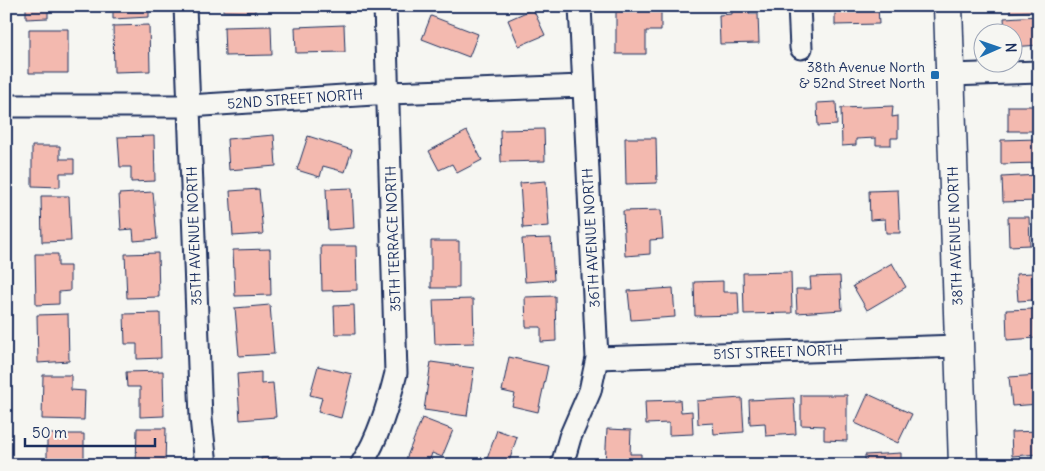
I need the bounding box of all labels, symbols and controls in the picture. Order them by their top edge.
north arrow [972,22,1022,72]
text: N [1002,42,1020,53]
place label: 38th Avenue North & 52nd Street North [799,58,925,92]
marker: 38th Avenue North & 52nd Street North [929,69,941,81]
street label: 52ND STREET NORTH [226,85,364,113]
street label: 35TH AVENUE NORTH [183,166,205,306]
street label: 35TH TERRACE NORTH [381,166,405,312]
street label: 38TH AVENUE NORTH [944,166,966,306]
street label: 36TH AVENUE NORTH [578,168,604,308]
street label: 51ST STREET NORTH [713,341,843,363]
scale bar [25,416,155,448]
text: 50 m [32,423,67,442]

